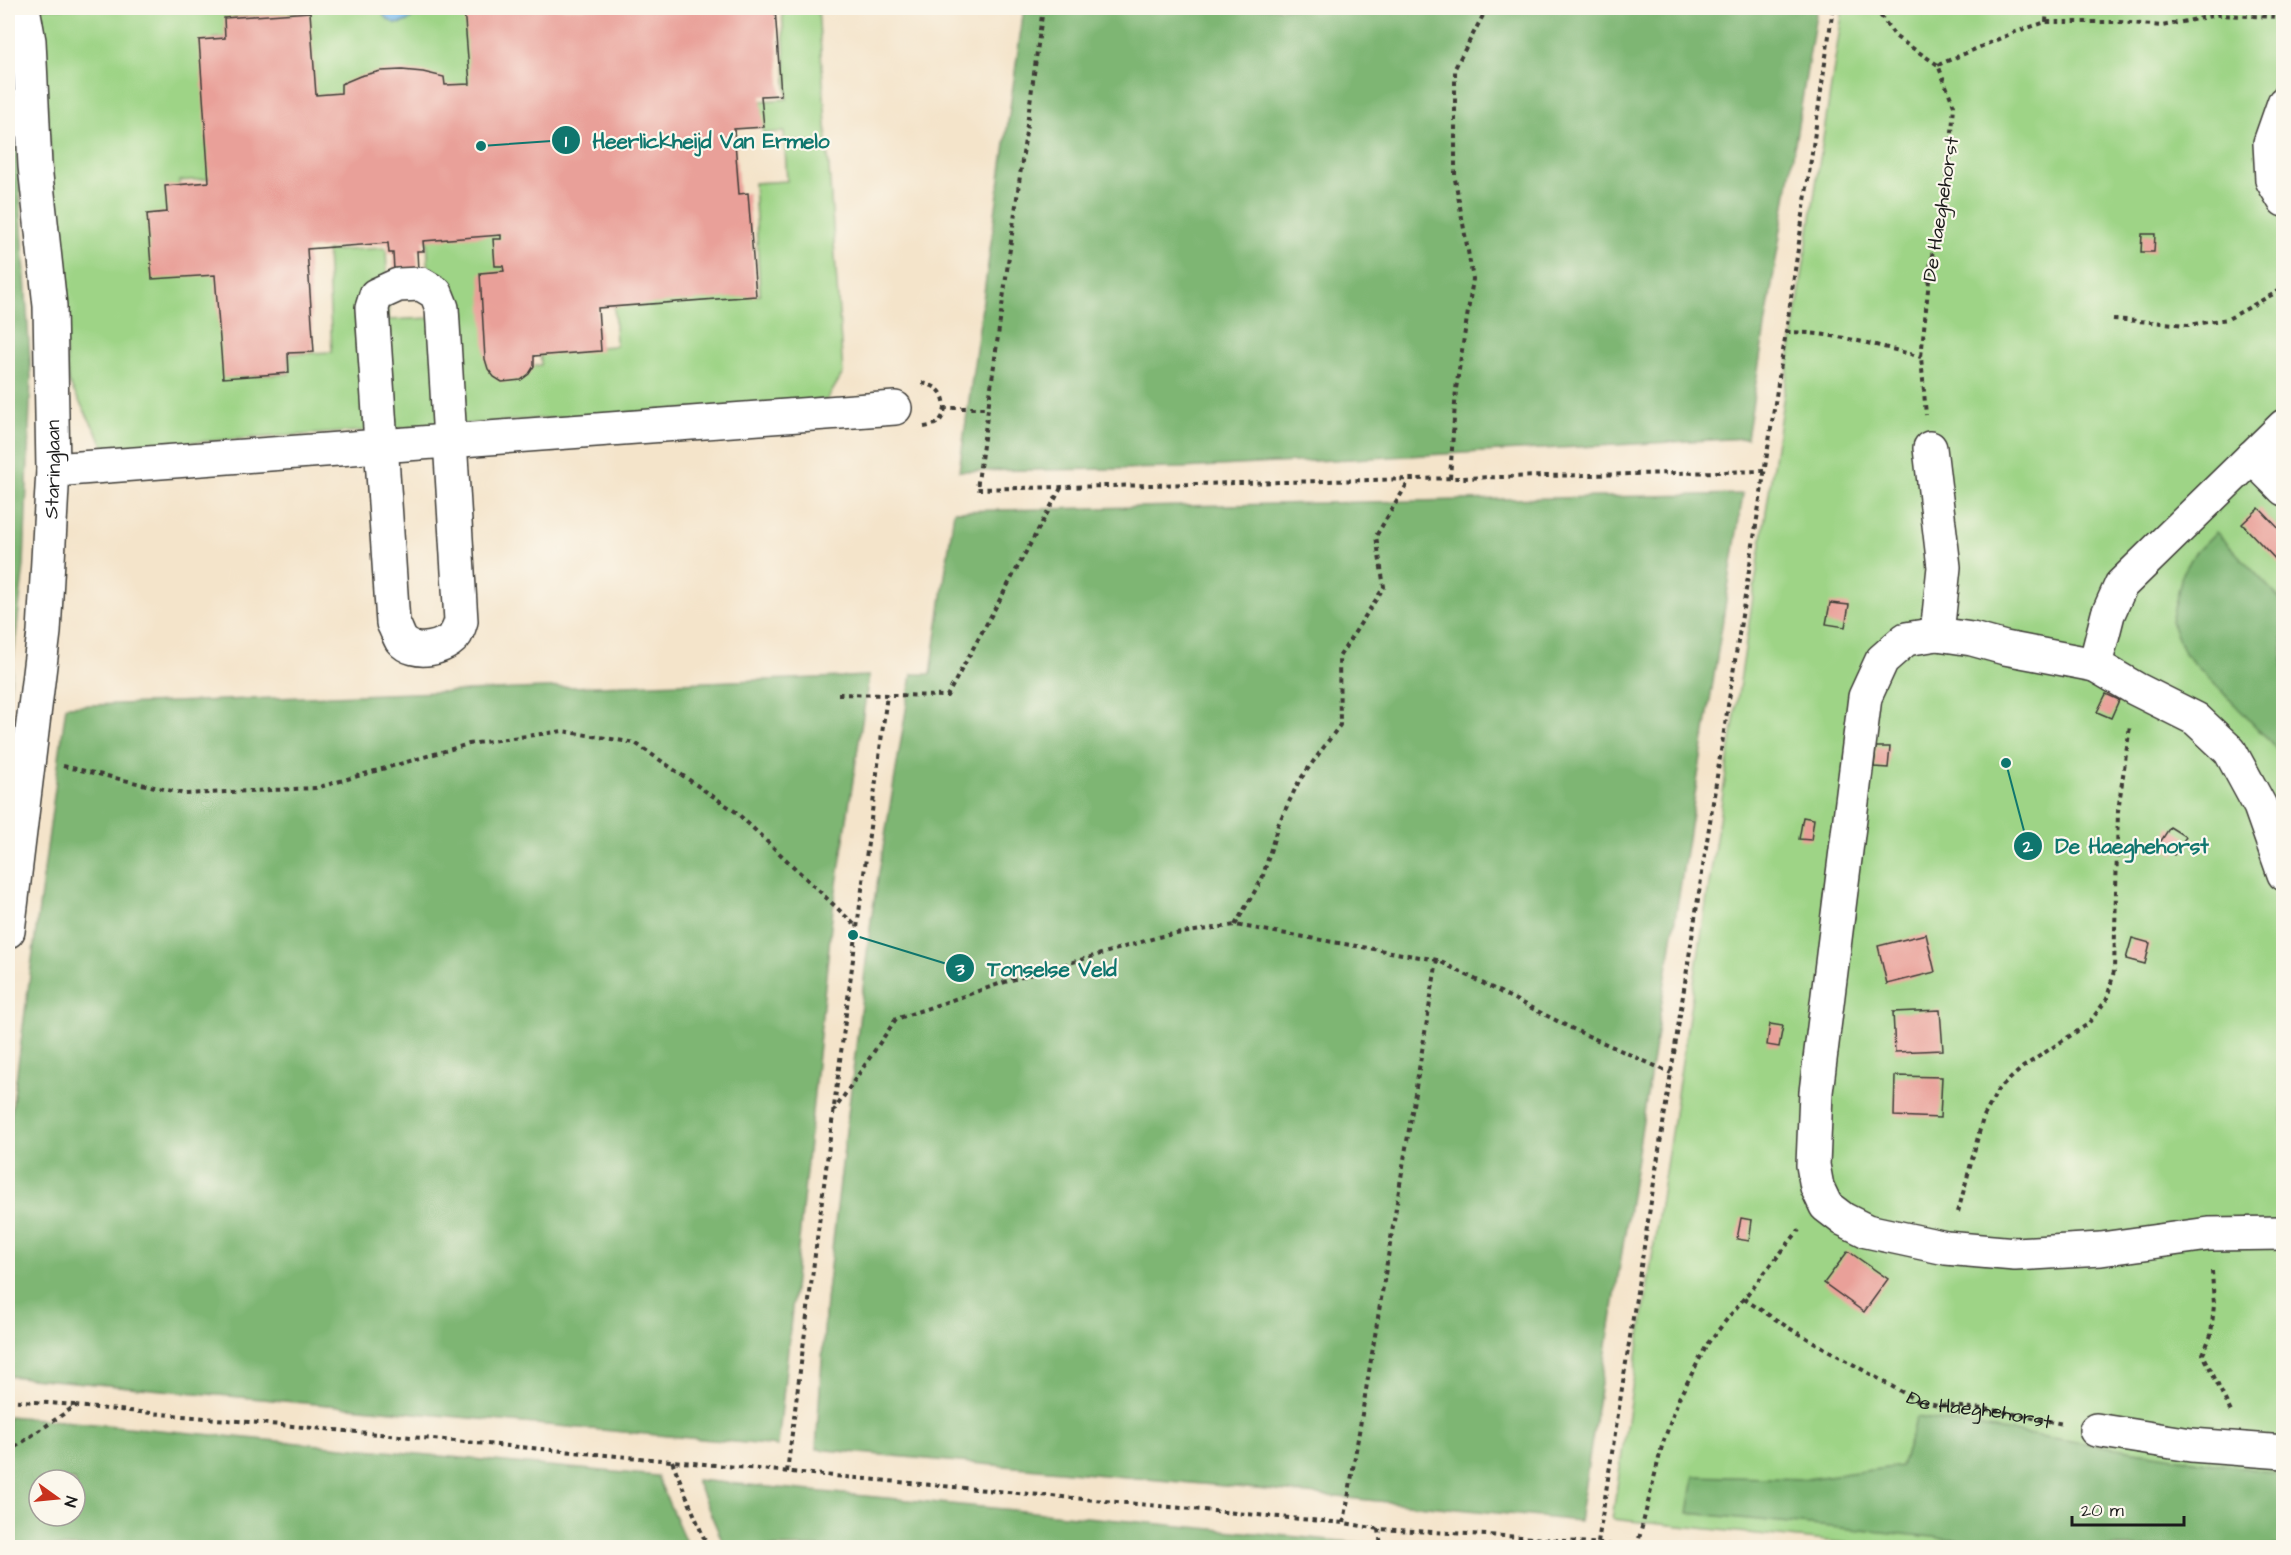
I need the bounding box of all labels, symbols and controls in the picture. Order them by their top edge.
callout: Heerlickheijd Van Ermelo [551,121,842,160]
text: Heerlickheijd Van Ermelo [592,127,830,157]
text: 1 [565,129,568,154]
street label: De Haeghehorst [1916,135,1967,284]
street label: Staringlaan [37,420,69,520]
callout: De Haeghehorst [2013,826,2221,865]
text: De Haeghehorst [2055,832,2209,863]
text: 2 [2022,834,2034,859]
callout: Tonselse Veld [945,949,1129,988]
text: Tonselse Veld [986,955,1117,984]
text: 3 [954,957,965,982]
street label: De Haeghehorst [1901,1384,2054,1436]
north arrow [27,1468,87,1528]
scale bar [2072,1489,2184,1527]
text: N [59,1494,82,1509]
text: 20 m [2081,1498,2124,1523]

